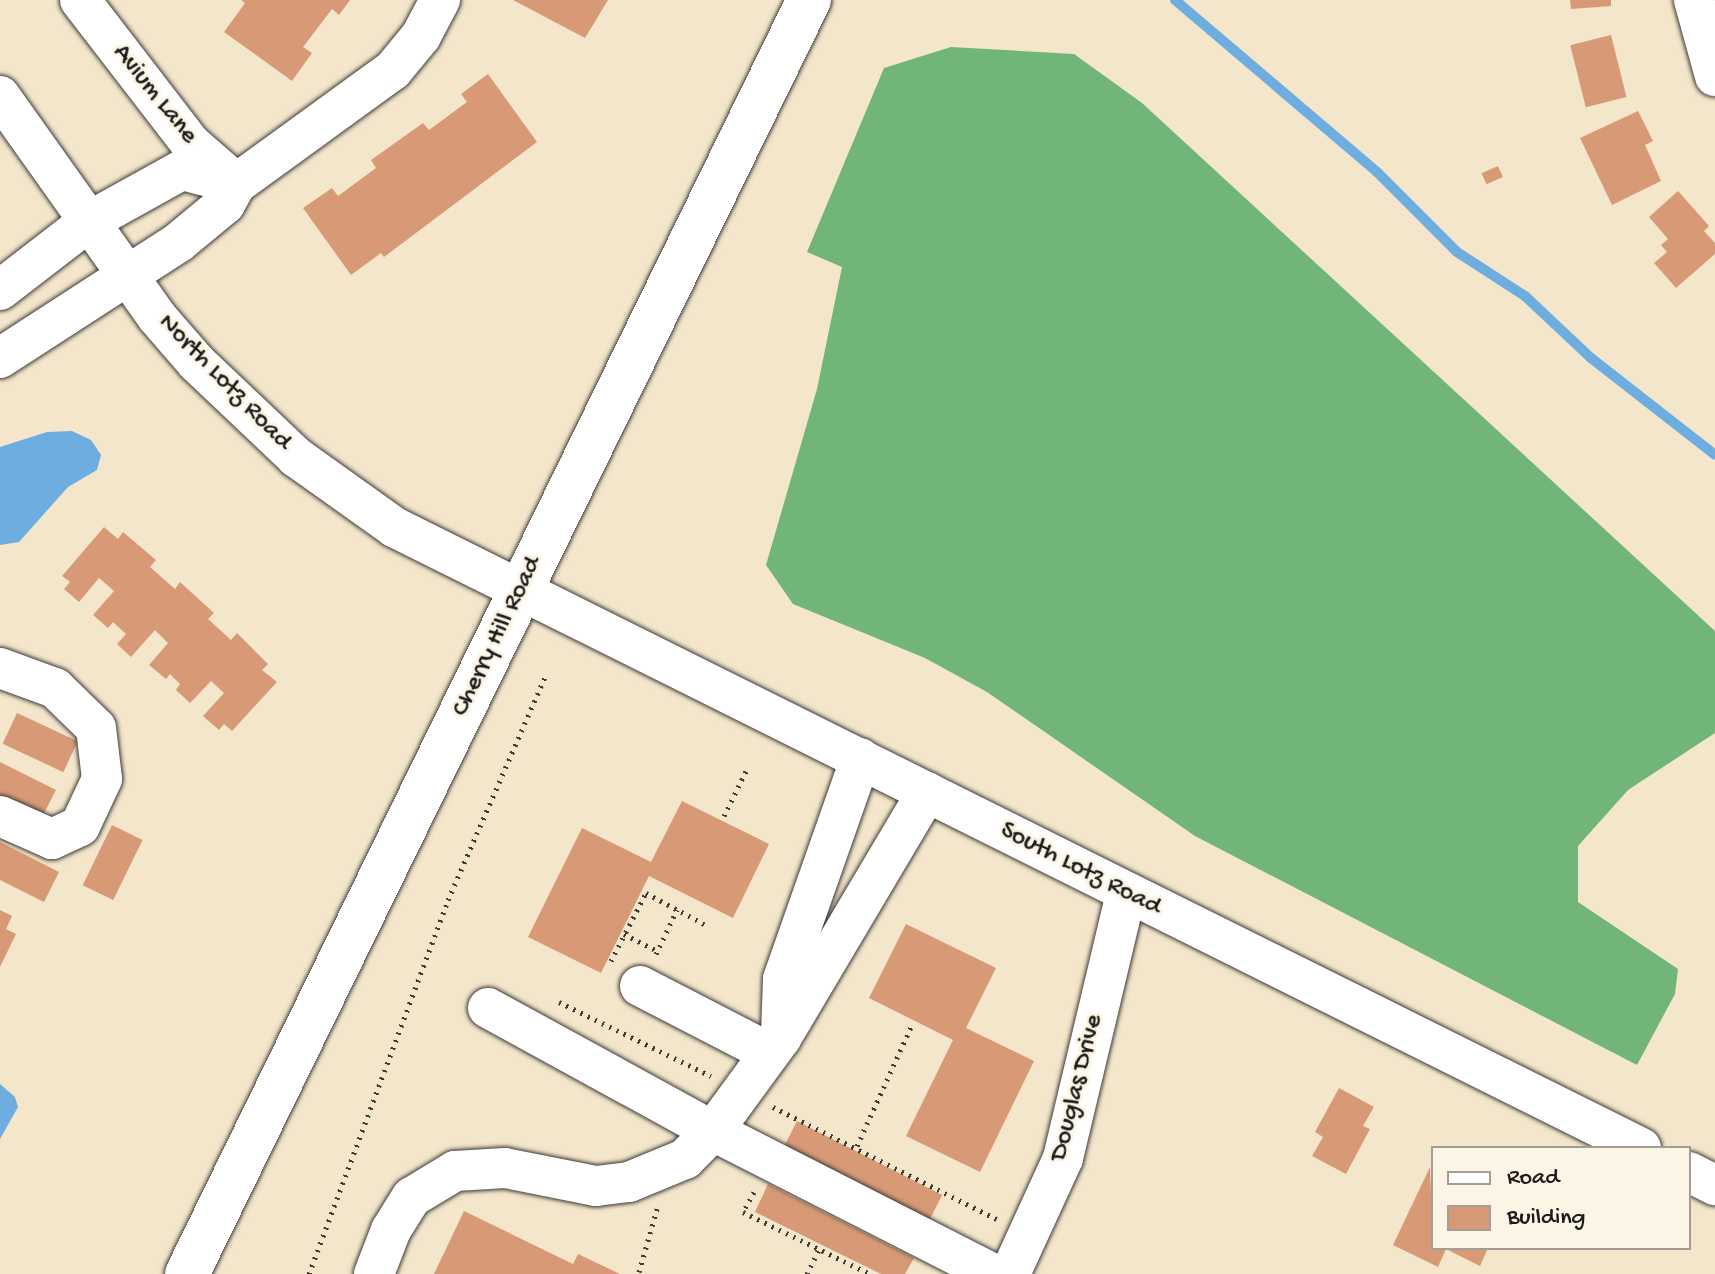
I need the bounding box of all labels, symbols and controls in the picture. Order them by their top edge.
street label: Avium Lane [104,39,204,151]
street label: North Lotz Road [151,308,297,458]
street label: Cherry Hill Road [446,552,550,722]
street label: South Lotz Road [994,816,1166,924]
street label: Douglas Drive [1045,1011,1111,1165]
legend [1431,1146,1691,1250]
text: Road [1507,1164,1559,1193]
text: Building [1507,1204,1585,1233]

